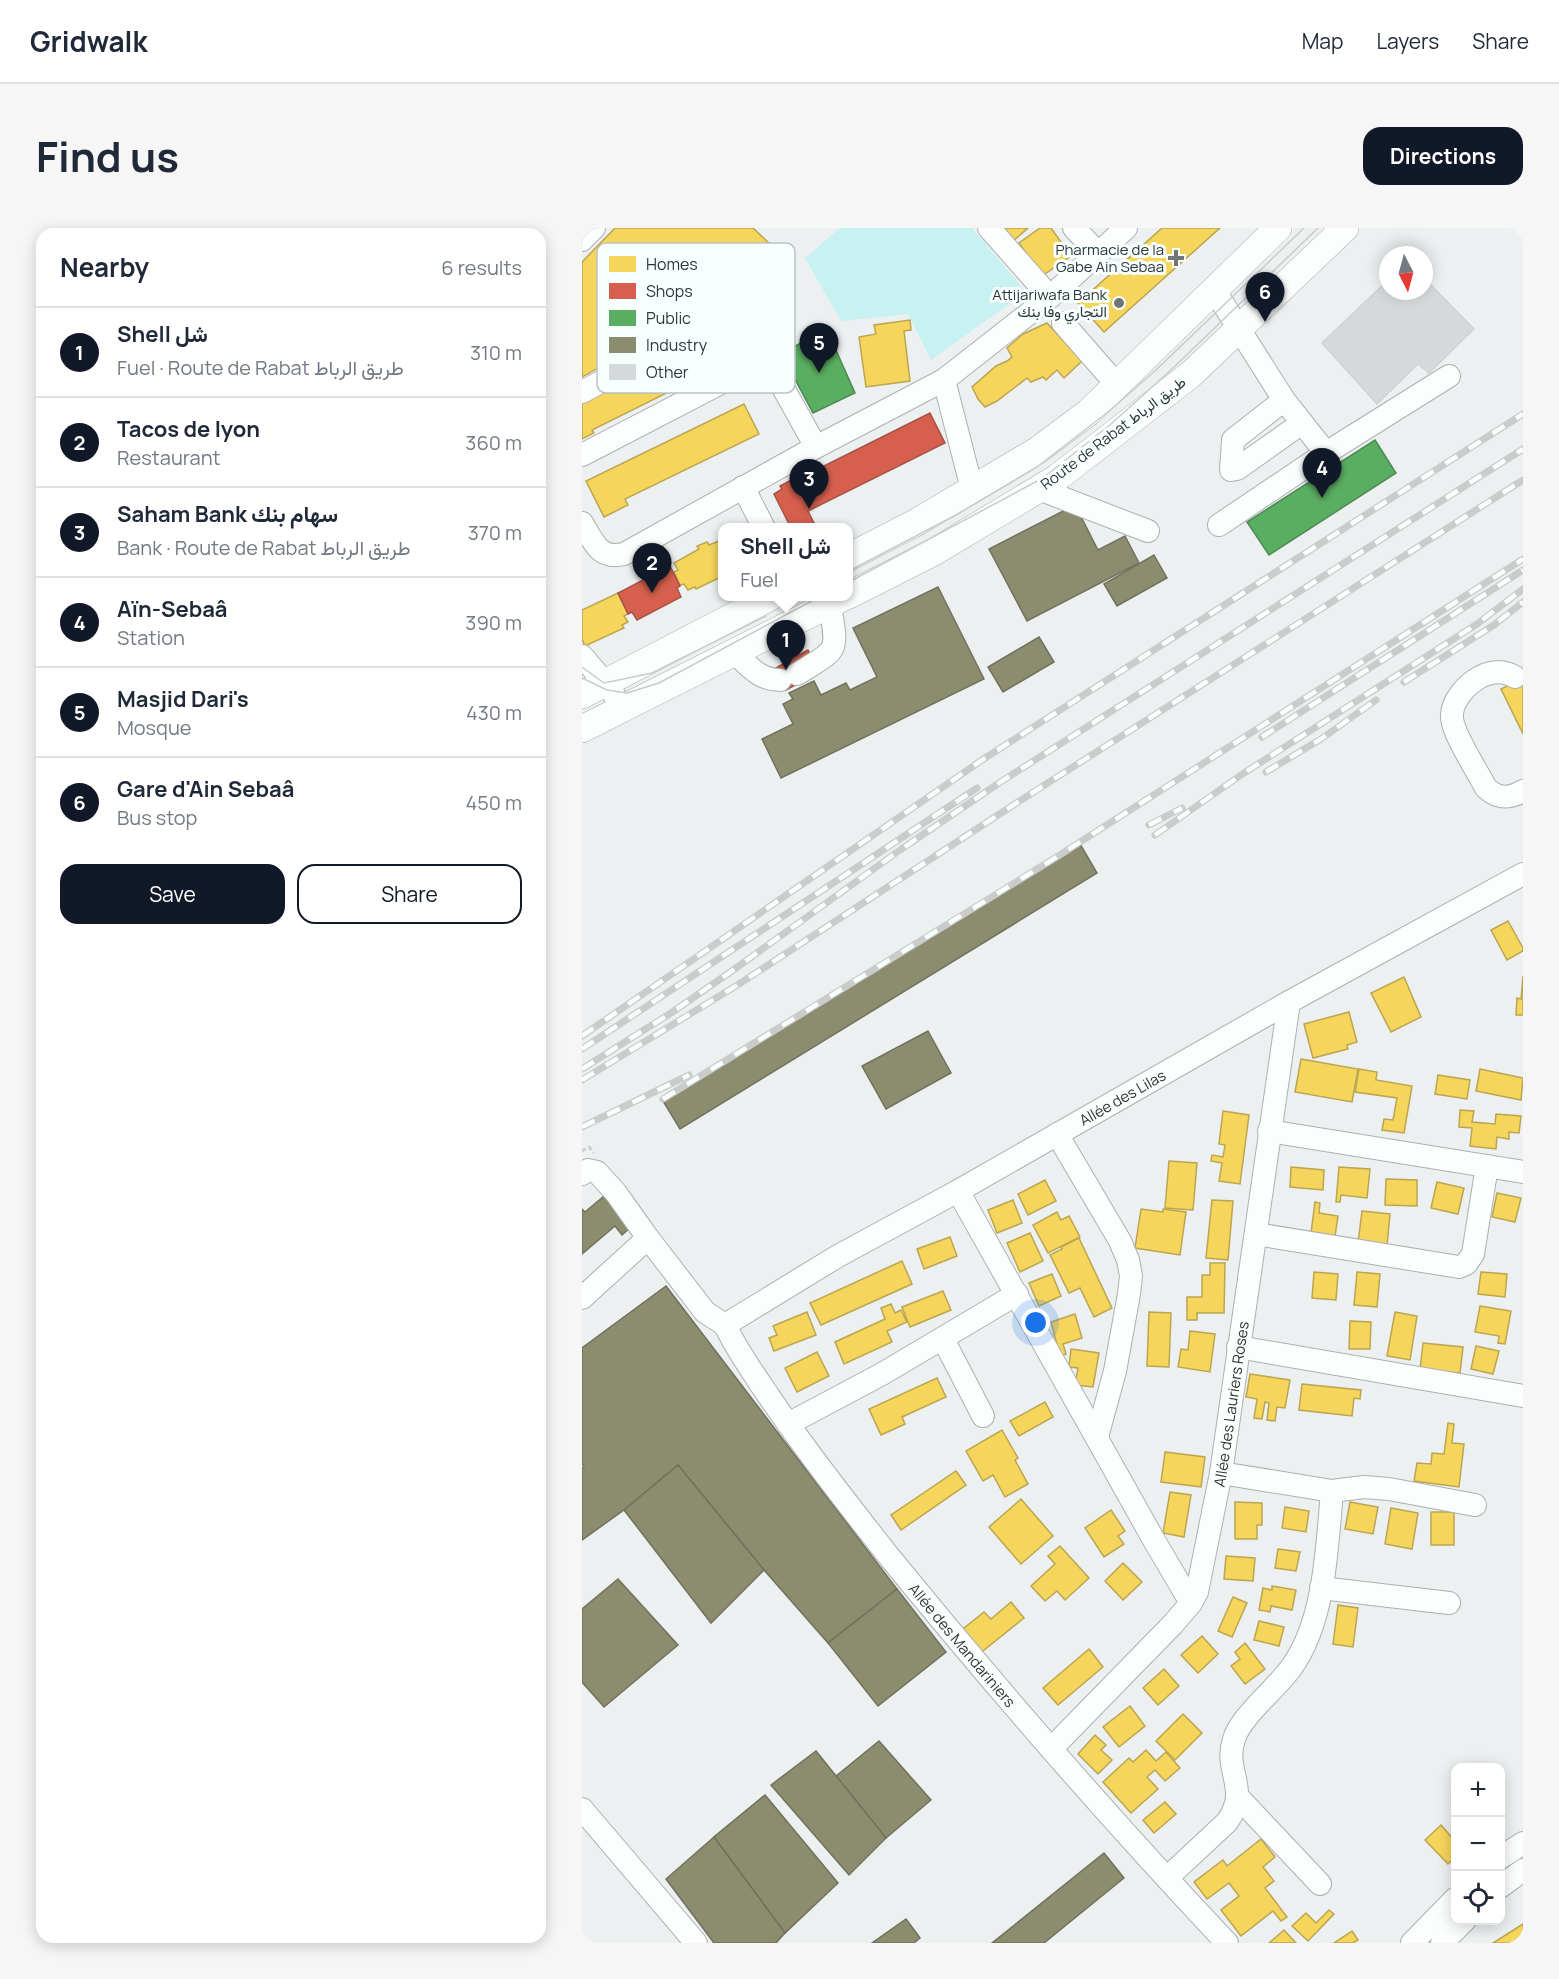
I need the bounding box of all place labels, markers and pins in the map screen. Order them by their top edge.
place label: Pharmacie de la Gabe Ain Sebaa [1055,239,1164,277]
marker: Pharmacie de la Gabe Ain Sebaa [1169,251,1183,265]
pin: 6 [1246,272,1284,322]
place label: Attijariwafa Bank التجاري وفا بنك [992,284,1108,325]
marker: Attijariwafa Bank التجاري وفا بنك [1112,296,1126,310]
pin: 5 [800,324,838,373]
pin: 4 [1302,448,1342,498]
pin: 3 [790,460,828,509]
pin: 2 [632,544,672,593]
pin: 1 [766,620,806,670]

